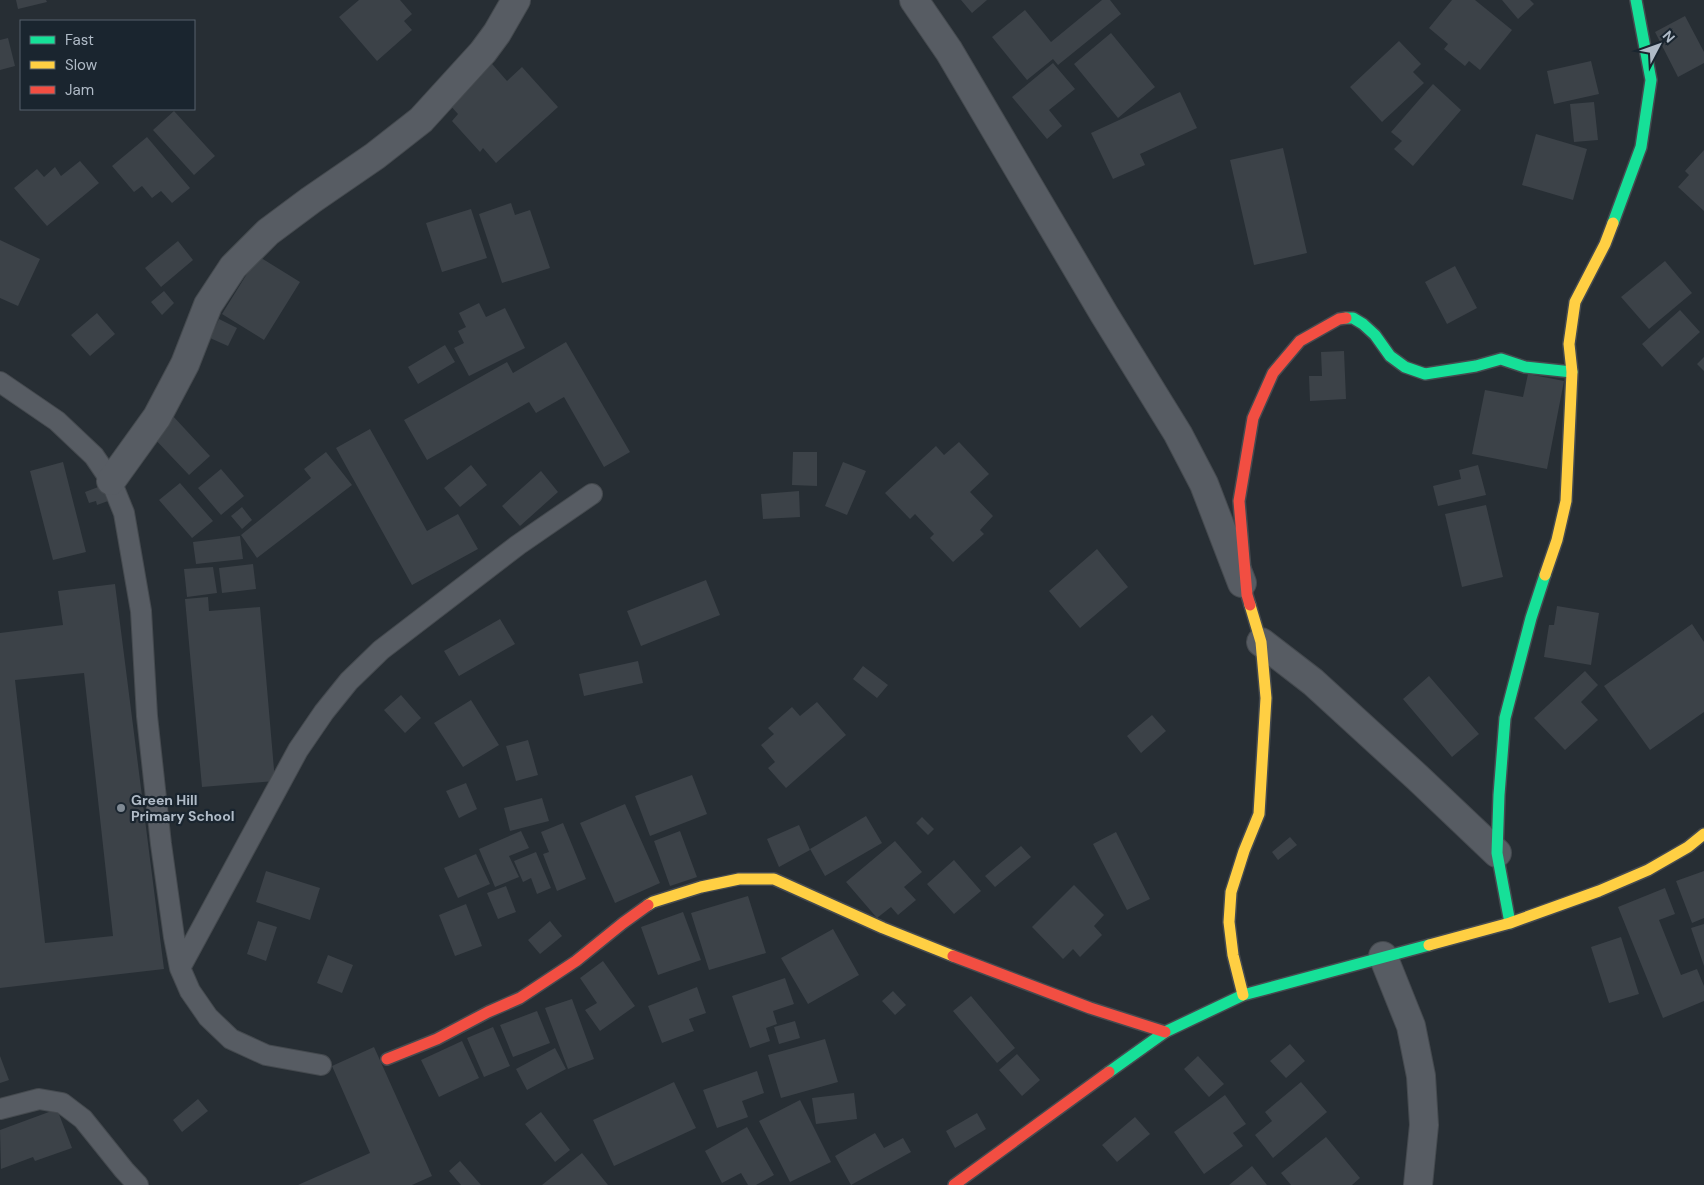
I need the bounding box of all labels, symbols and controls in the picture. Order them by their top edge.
legend [20,20,195,110]
north arrow [1634,20,1684,70]
text: N [1659,27,1679,46]
text: Fast [65,30,94,50]
text: Slow [65,55,98,75]
text: Jam [65,80,94,100]
place label: Green Hill Primary School [131,791,234,825]
marker: Green Hill Primary School [115,802,127,814]

